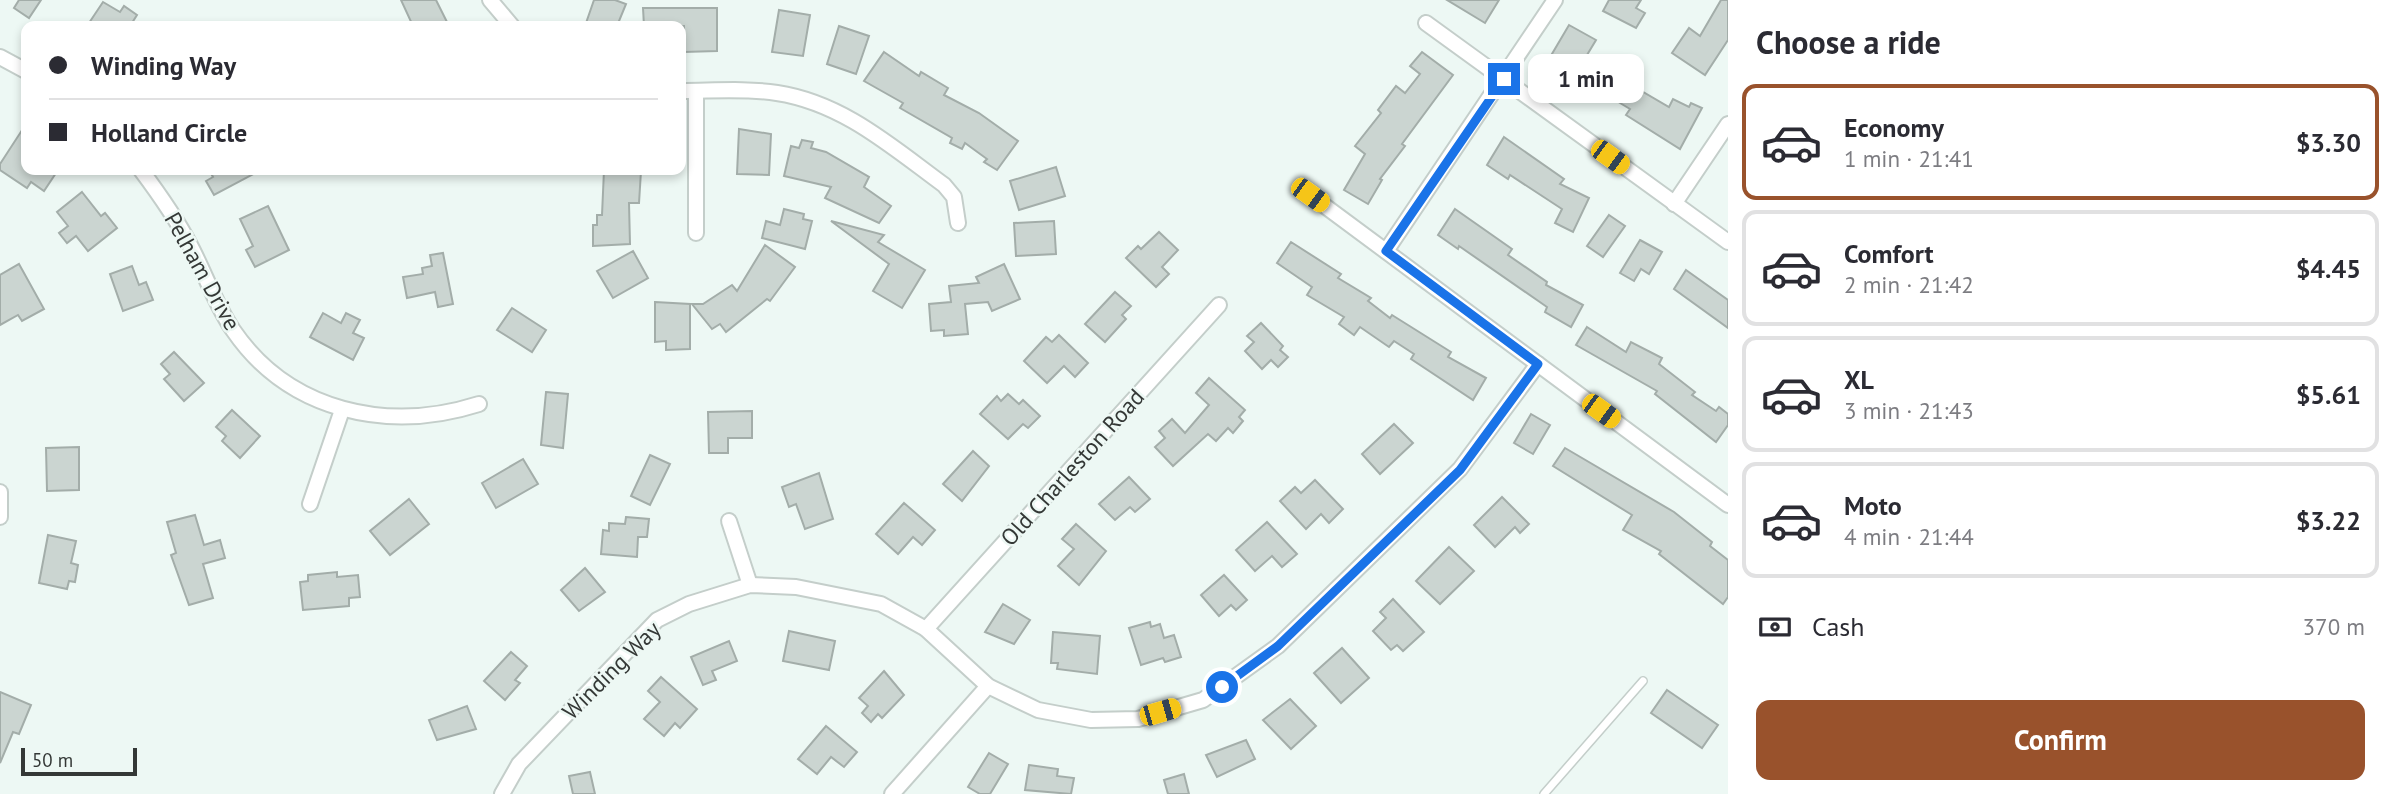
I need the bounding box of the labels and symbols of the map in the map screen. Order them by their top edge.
callout: 1 min [1528,55,1644,104]
route end [1488,63,1520,95]
car [1587,136,1634,178]
car [1287,174,1334,216]
street label: Pelham Drive [159,207,247,335]
street label: Old Charleston Road [994,383,1150,551]
car [1578,390,1625,432]
street label: Winding Way [556,615,666,725]
route start [1206,671,1238,703]
car [1137,696,1184,728]
scale bar [21,745,136,777]

